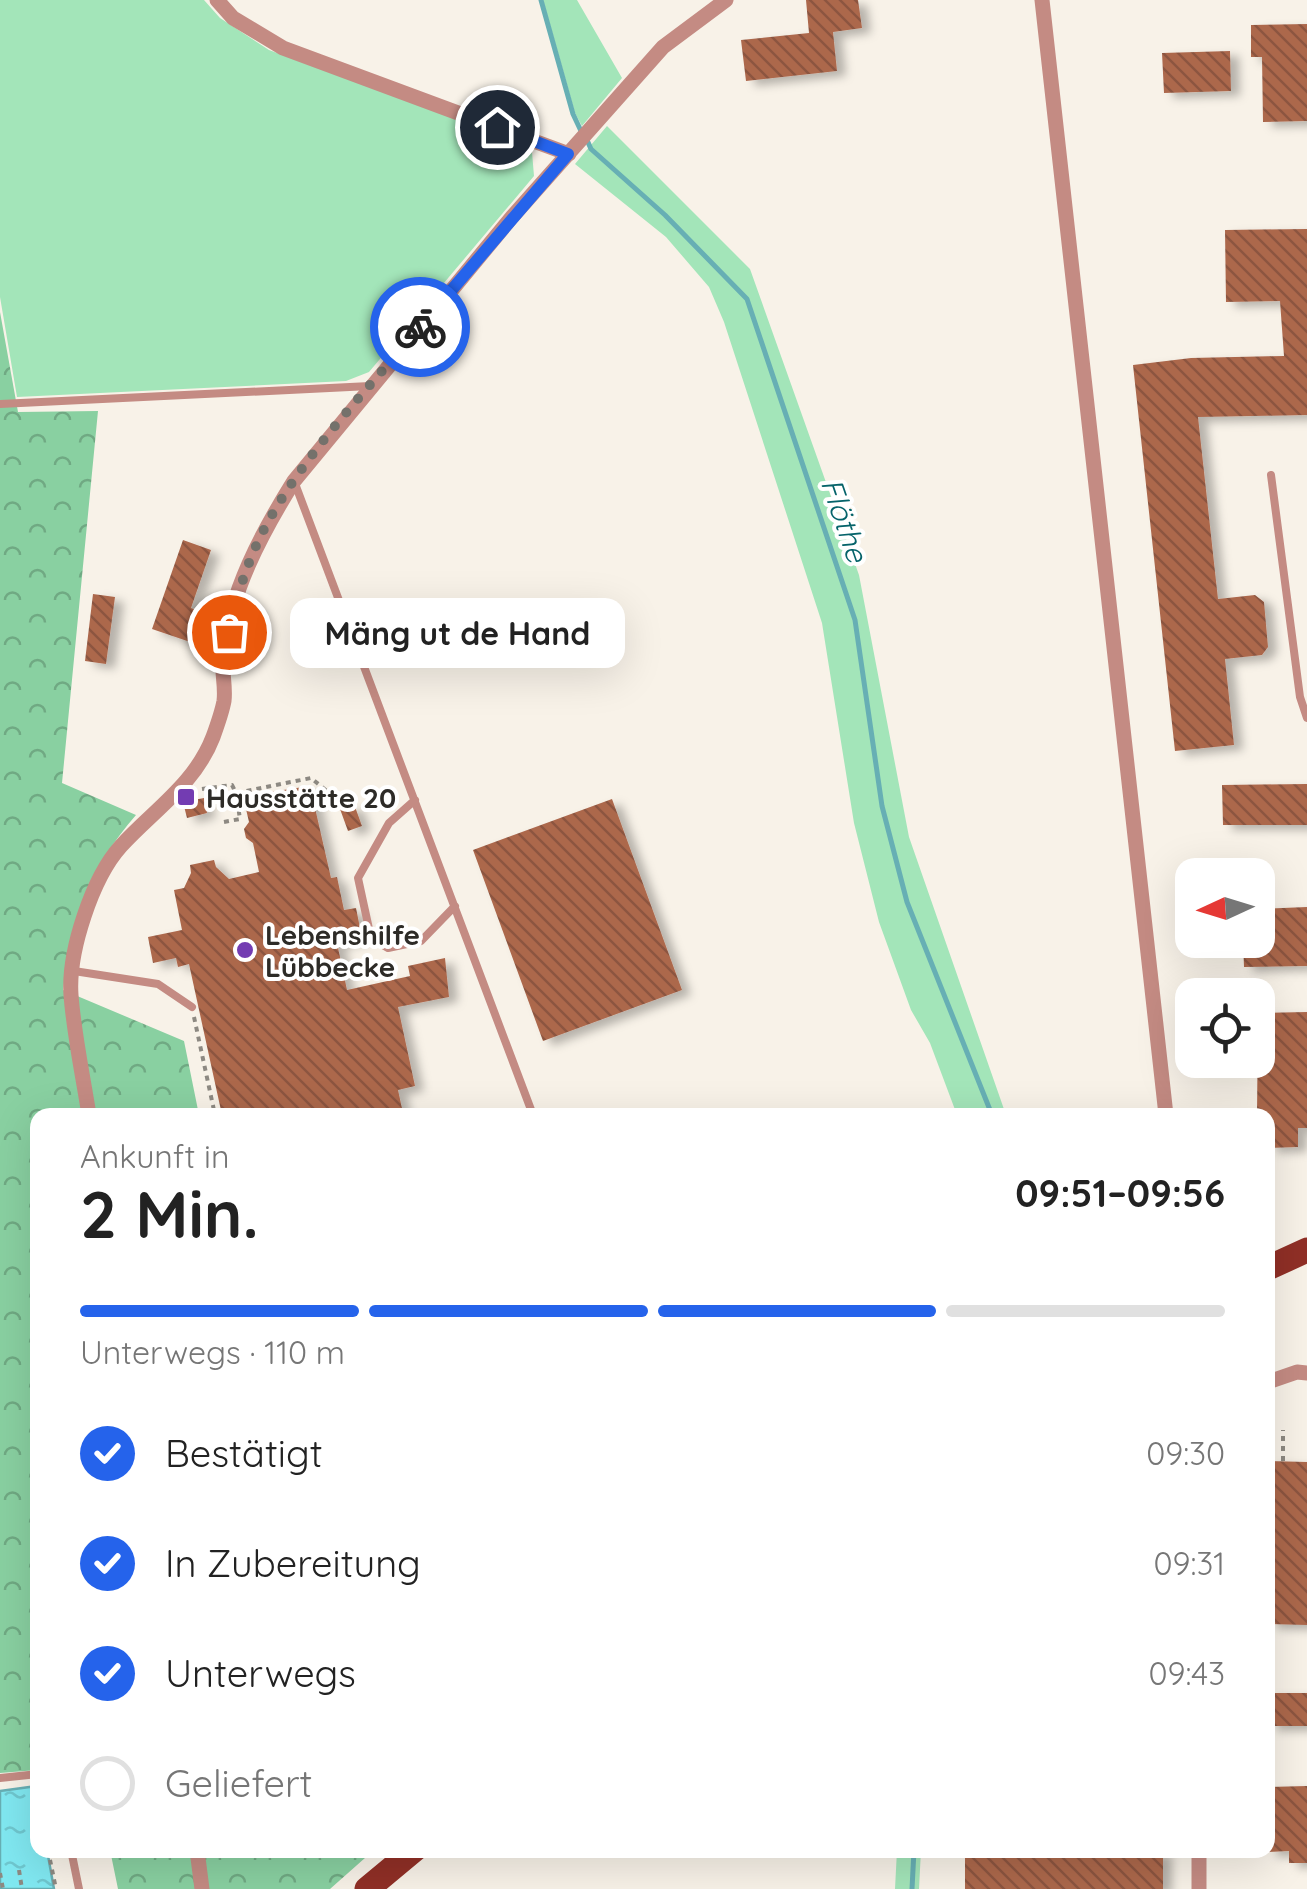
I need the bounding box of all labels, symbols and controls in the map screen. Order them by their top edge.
pin [455,85,540,170]
icon: home [470,100,525,155]
courier [370,277,470,377]
icon: bike [393,300,448,355]
water label: Flöthe [813,473,877,568]
pin [187,590,272,675]
callout: Mäng ut de Hand [289,597,624,667]
icon: bag [202,605,257,660]
text: Mäng ut de Hand [325,613,590,653]
place label: Hausstätte 20 [206,780,396,815]
marker: Hausstätte 20 [175,786,197,808]
north arrow [1175,858,1275,958]
map controls [1175,858,1275,1078]
place label: Lebenshilfe Lübbecke [265,917,420,984]
marker: Lebenshilfe Lübbecke [234,939,256,961]
button: locate [1175,978,1275,1078]
text: Ankunft in [80,1136,229,1176]
text: 09:51–09:56 [1015,1169,1225,1217]
text: 2 Min. [80,1173,259,1254]
text: Unterwegs · 110 m [80,1332,345,1372]
icon: check [80,1426,135,1481]
text: Bestätigt [165,1429,323,1477]
text: 09:30 [1146,1433,1225,1473]
icon: check [80,1536,135,1591]
text: In Zubereitung [165,1539,421,1587]
text: 09:31 [1154,1543,1225,1583]
icon: check [80,1646,135,1701]
text: Unterwegs [165,1649,356,1697]
text: 09:43 [1148,1653,1225,1693]
text: Geliefert [165,1759,312,1807]

